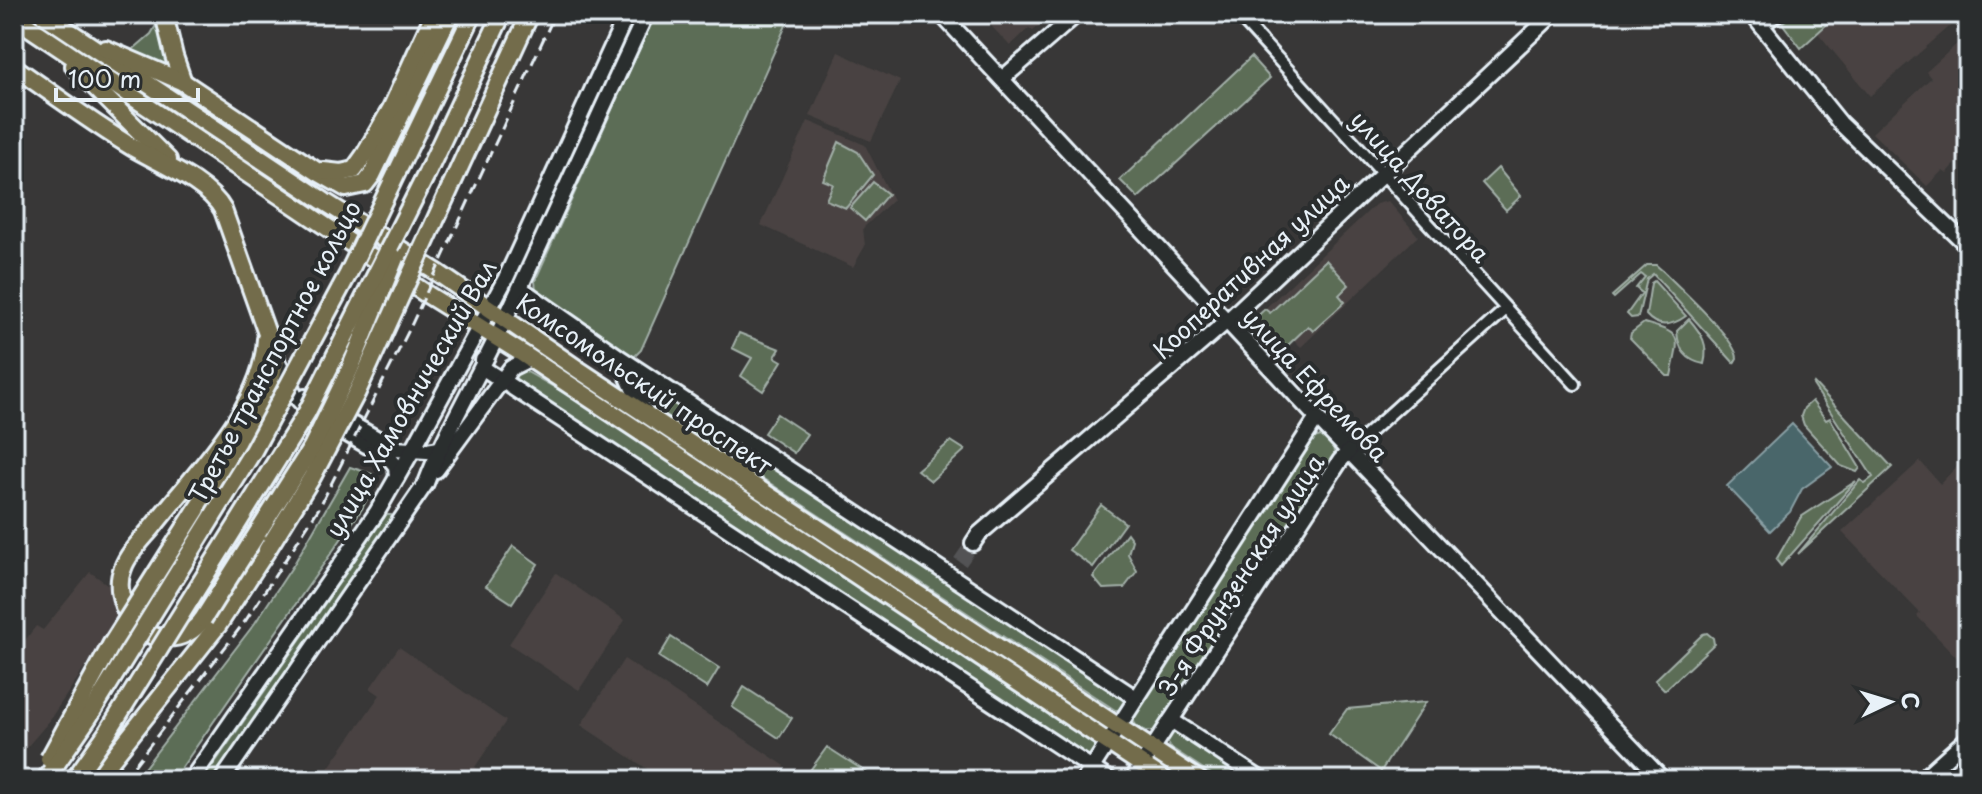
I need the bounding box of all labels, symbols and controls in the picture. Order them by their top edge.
scale bar [56,52,198,102]
text: 100 m [68,60,141,96]
street label: улица Доватора [1343,102,1499,270]
street label: Кооперативная улица [1144,165,1356,367]
street label: Третье транспортное кольцо [179,194,369,508]
street label: улица Хамовнический Вал [316,252,504,544]
street label: Комсомольский проспект [510,284,781,483]
street label: улица Ефремова [1235,299,1397,469]
street label: 3-я Фрунзенская улица [1148,447,1332,703]
north arrow [1850,662,1930,742]
text: С [1894,691,1928,710]

